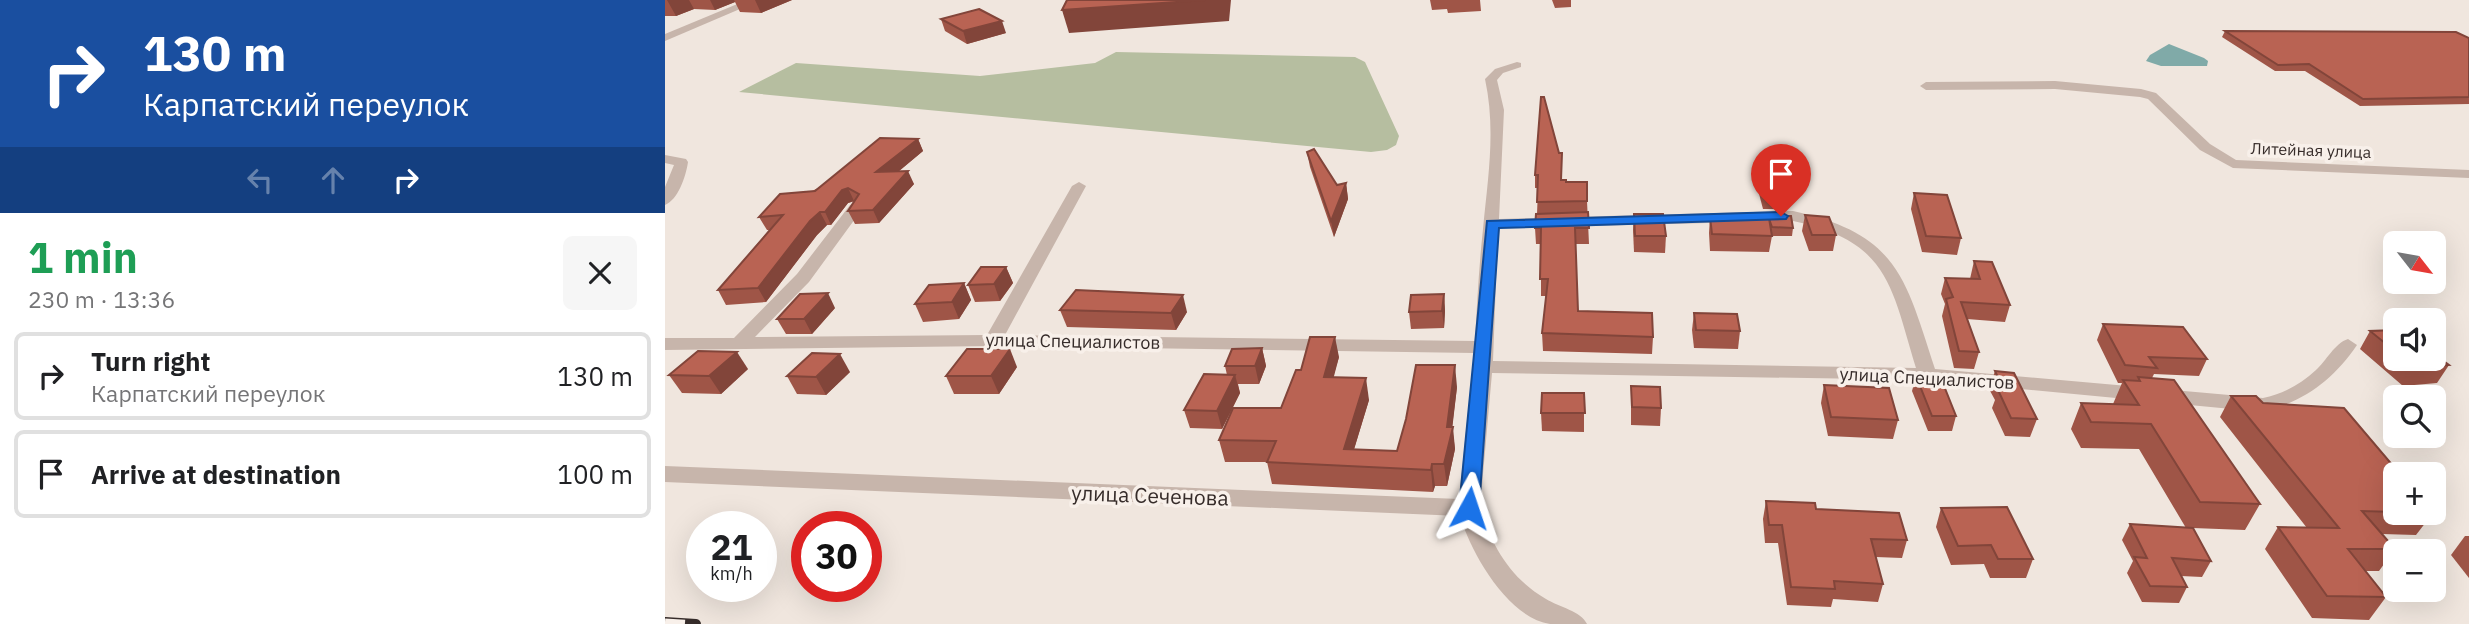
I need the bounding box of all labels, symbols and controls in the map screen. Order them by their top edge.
text: 130 m [143,21,287,84]
icon: right [28,28,119,119]
text: Карпатский переулок [143,83,469,125]
street label: Литейная улица [2250,138,2372,162]
pin [1751,144,1811,216]
icon: arrive [1762,155,1800,193]
icon: left [241,161,279,199]
icon: ahead [314,161,352,199]
icon: right [387,161,425,199]
text: 1 min [28,230,138,285]
north arrow [2383,231,2447,294]
map controls [2383,231,2446,602]
button: close [563,236,637,310]
text: 230 m · 13:36 [28,284,175,314]
button: sound [2383,308,2446,371]
street label: улица Специалистов [985,328,1161,354]
text: Turn right [91,344,210,378]
icon: right [32,357,70,395]
text: 130 m [557,359,633,393]
street label: улица Специалистов [1839,362,2015,394]
text: Карпатский переулок [91,378,325,408]
button: search [2383,385,2446,448]
icon: arrive [32,455,70,493]
text: Arrive at destination [91,457,341,491]
text: 100 m [557,457,633,491]
button: + [2383,462,2446,525]
position arrow [1432,471,1506,545]
street label: улица Сеченова [1071,478,1229,512]
speed limit sign: 30 [791,511,882,602]
text: 21 [710,524,753,570]
button: − [2383,539,2446,602]
text: km/h [710,562,753,585]

